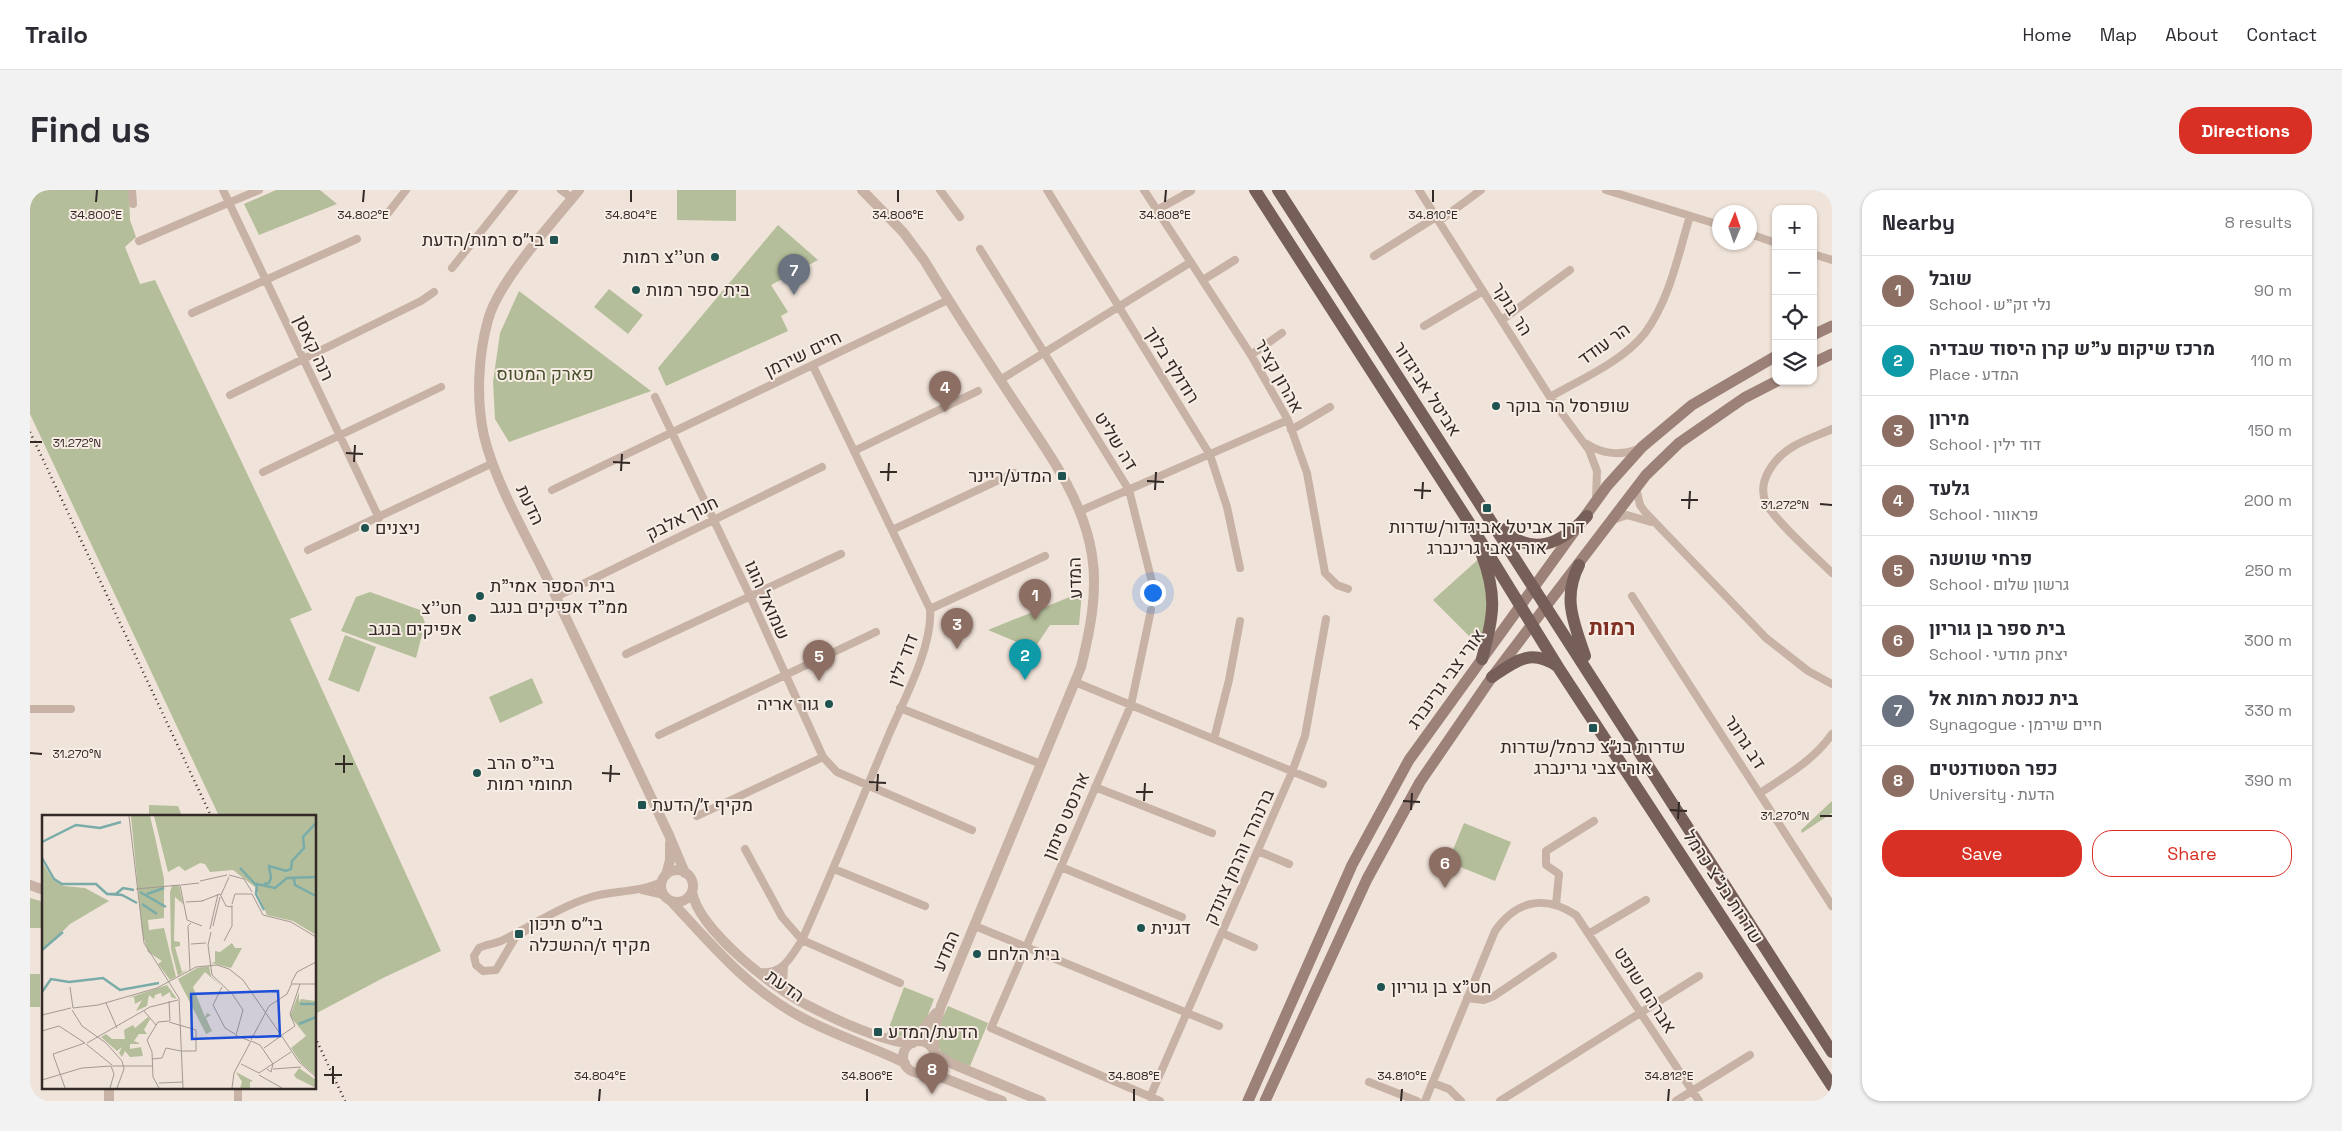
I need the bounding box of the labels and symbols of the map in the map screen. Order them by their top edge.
north arrow [1712,205,1757,250]
text: 34.800°E [70,207,122,223]
text: 34.802°E [337,207,389,223]
text: 34.804°E [605,207,657,223]
text: 34.806°E [872,207,924,223]
text: 34.808°E [1139,207,1191,223]
text: 34.810°E [1408,207,1458,223]
place label: בי״ס רמות/הדעת [422,228,545,251]
marker: בי״ס רמות/הדעת [548,234,560,246]
place label: חט''צ רמות [623,245,705,268]
marker: חט''צ רמות [709,251,721,263]
pin: 7 [778,254,810,295]
place label: בית ספר רמות [646,278,750,301]
street label: הר בוקר [1487,278,1538,340]
marker: בית ספר רמות [630,284,642,296]
street label: רנה קאסן [289,311,340,384]
street label: הר עודד [1573,317,1634,370]
street label: רודולף בלוך [1140,322,1205,407]
street label: חיים שירמן [760,325,845,382]
street label: אהרון קציר [1250,335,1309,417]
street label: אביטל אביגדור [1388,337,1467,440]
park label: פארק המטוס [496,362,594,385]
pin: 4 [929,371,961,412]
place label: שופרסל הר בוקר [1506,394,1630,417]
marker: שופרסל הר בוקר [1490,400,1502,412]
street label: דה שליט [1090,407,1143,474]
text: 31.272°N [53,435,101,451]
place label: המדע/ריינר [968,464,1052,487]
marker: המדע/ריינר [1056,470,1068,482]
street label: הדעת [511,481,550,529]
street label: חנוך אלבק [642,490,722,545]
text: 31.272°N [1761,497,1809,513]
marker: דרך אביטל אביגדור/שדרות אורי אבי גרינברג [1481,502,1493,514]
place label: דרך אביטל אביגדור/שדרות אורי אבי גרינברג [1389,515,1585,559]
place label: ניצנים [375,516,420,539]
marker: ניצנים [359,522,371,534]
street label: שמואל הוגו [740,556,795,643]
street label: המדע [1062,557,1087,599]
place label: בית הספר אמי"ת ממ"ד אפיקים בנגב [490,574,628,618]
pin: 1 [1019,579,1051,620]
your location [1140,580,1166,606]
marker: בית הספר אמי"ת ממ"ד אפיקים בנגב [474,590,486,602]
place label: חט''צ אפיקים בנגב [369,596,462,640]
pin: 3 [941,608,973,649]
marker: חט''צ אפיקים בנגב [466,612,478,624]
district label: רמות [1589,613,1635,641]
street label: אורי צבי גרינברג [1402,624,1490,733]
street label: דוד ילין [882,631,923,689]
pin: 2 [1009,639,1041,680]
pin: 5 [803,640,835,681]
place label: גור אריה [757,692,819,715]
marker: גור אריה [823,698,835,710]
street label: דב גרונר [1719,710,1771,773]
marker: שדרות בנ״צ כרמל/שדרות אורי צבי גרינברג [1587,722,1599,734]
place label: שדרות בנ״צ כרמל/שדרות אורי צבי גרינברג [1501,735,1685,779]
text: 31.270°N [52,746,102,762]
place label: בי"ס הרב תחומי רמות [487,751,573,795]
marker: בי"ס הרב תחומי רמות [471,767,483,779]
street label: ארנסט סימון [1037,769,1094,863]
street label: ברנהרד והרמן צונדק [1198,785,1279,928]
place label: מקיף ז׳/הדעת [652,793,753,816]
marker: מקיף ז׳/הדעת [636,799,648,811]
text: 31.270°N [1760,808,1810,824]
inset map [42,815,316,1088]
street label: שדרות בנ"צ כרמל [1678,826,1769,948]
pin: 6 [1429,847,1461,888]
place label: בי״ס תיכון מקיף ז/ההשכלה [529,912,650,956]
place label: דגנית [1151,916,1191,939]
marker: דגנית [1135,922,1147,934]
street label: המדע [927,927,964,975]
marker: בי״ס תיכון מקיף ז/ההשכלה [513,928,525,940]
place label: בית הלחם [987,942,1060,965]
street label: אברהם שופט [1609,942,1682,1037]
marker: בית הלחם [971,948,983,960]
street label: הדעת [762,964,809,1007]
place label: חט"צ בן גוריון [1391,975,1491,998]
marker: חט"צ בן גוריון [1375,981,1387,993]
place label: הדעת/המדע [888,1020,978,1043]
marker: הדעת/המדע [872,1026,884,1038]
pin: 8 [916,1053,948,1094]
text: 34.804°E [574,1068,626,1084]
text: 34.806°E [841,1068,893,1084]
text: 34.808°E [1108,1068,1160,1084]
text: 34.810°E [1377,1068,1427,1084]
text: 34.812°E [1645,1068,1694,1084]

